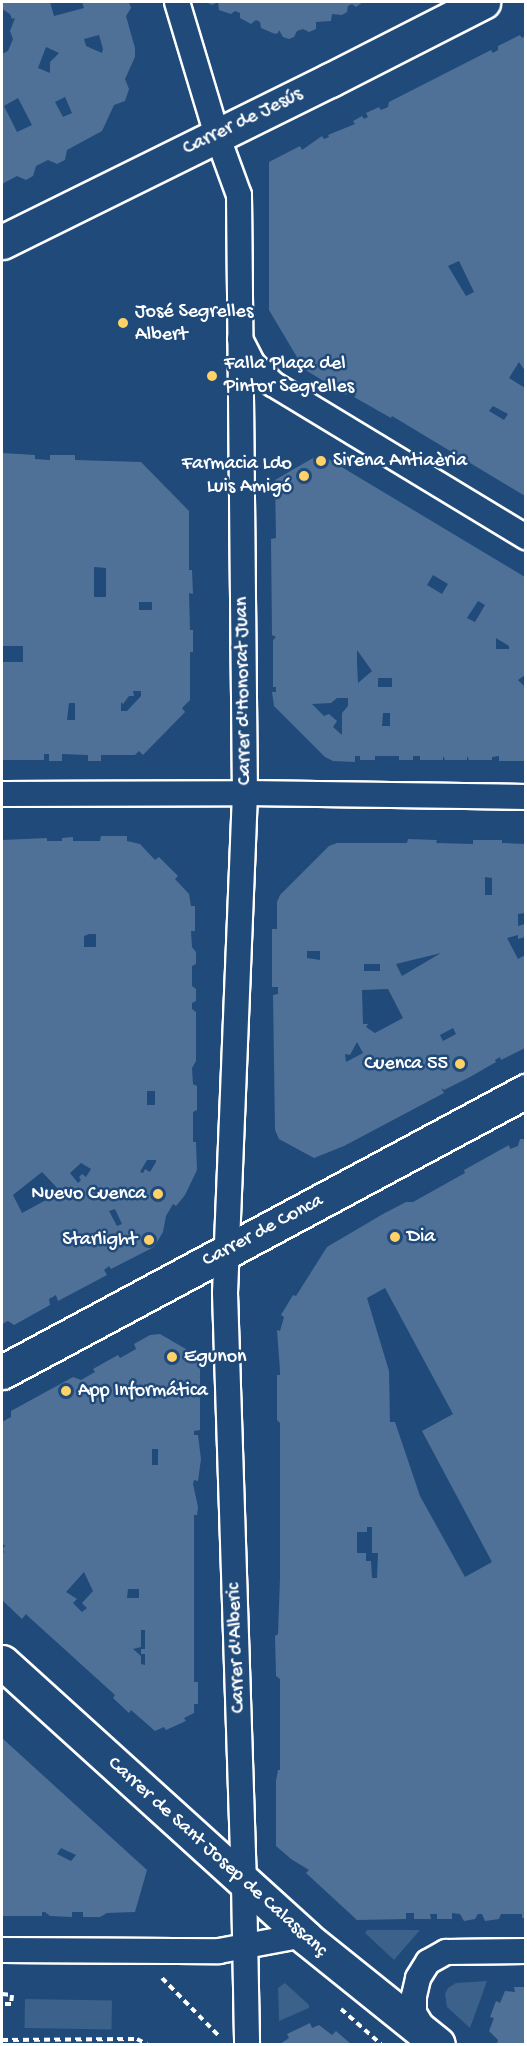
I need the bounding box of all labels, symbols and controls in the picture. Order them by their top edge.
street label: Carrer de Jesús [179,83,307,161]
place label: José Segrelles Albert [135,300,253,347]
marker: José Segrelles Albert [116,316,130,330]
place label: Falla Plaça del Pintor Segrelles [224,352,354,399]
marker: Falla Plaça del Pintor Segrelles [205,369,219,383]
place label: Sirena Antiaèria [333,449,467,473]
place label: Farmacia Ldo Luis Amigó [182,452,292,499]
marker: Sirena Antiaèria [314,454,328,468]
marker: Farmacia Ldo Luis Amigó [297,469,311,483]
street label: Carrer d'Honorat Juan [230,597,258,785]
place label: Cuenca 55 [364,1052,448,1076]
marker: Cuenca 55 [453,1057,467,1071]
place label: Nuevo Cuenca [31,1182,146,1206]
marker: Nuevo Cuenca [151,1187,165,1201]
street label: Carrer de Conca [198,1189,328,1273]
place label: Dia [407,1225,435,1249]
place label: Starlight [62,1228,137,1252]
marker: Dia [388,1230,402,1244]
marker: Starlight [142,1233,156,1247]
place label: Egunon [184,1345,247,1369]
marker: Egunon [165,1350,179,1364]
place label: App Informática [78,1379,208,1403]
marker: App Informática [59,1384,73,1398]
street label: Carrer d'Alberic [223,1582,251,1714]
street label: Carrer de Sant Josep de Calassanç [102,1752,332,1962]

